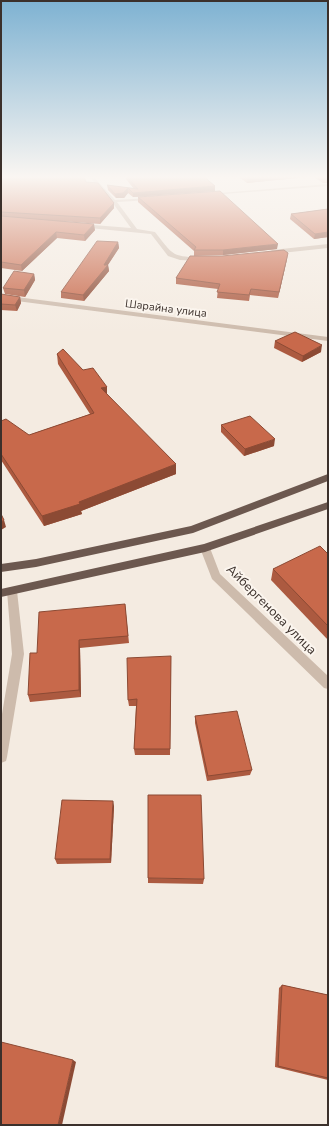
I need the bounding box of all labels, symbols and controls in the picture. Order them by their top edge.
street label: Шарайна улица [124,296,208,321]
street label: Айбергенова улица [222,561,320,659]

